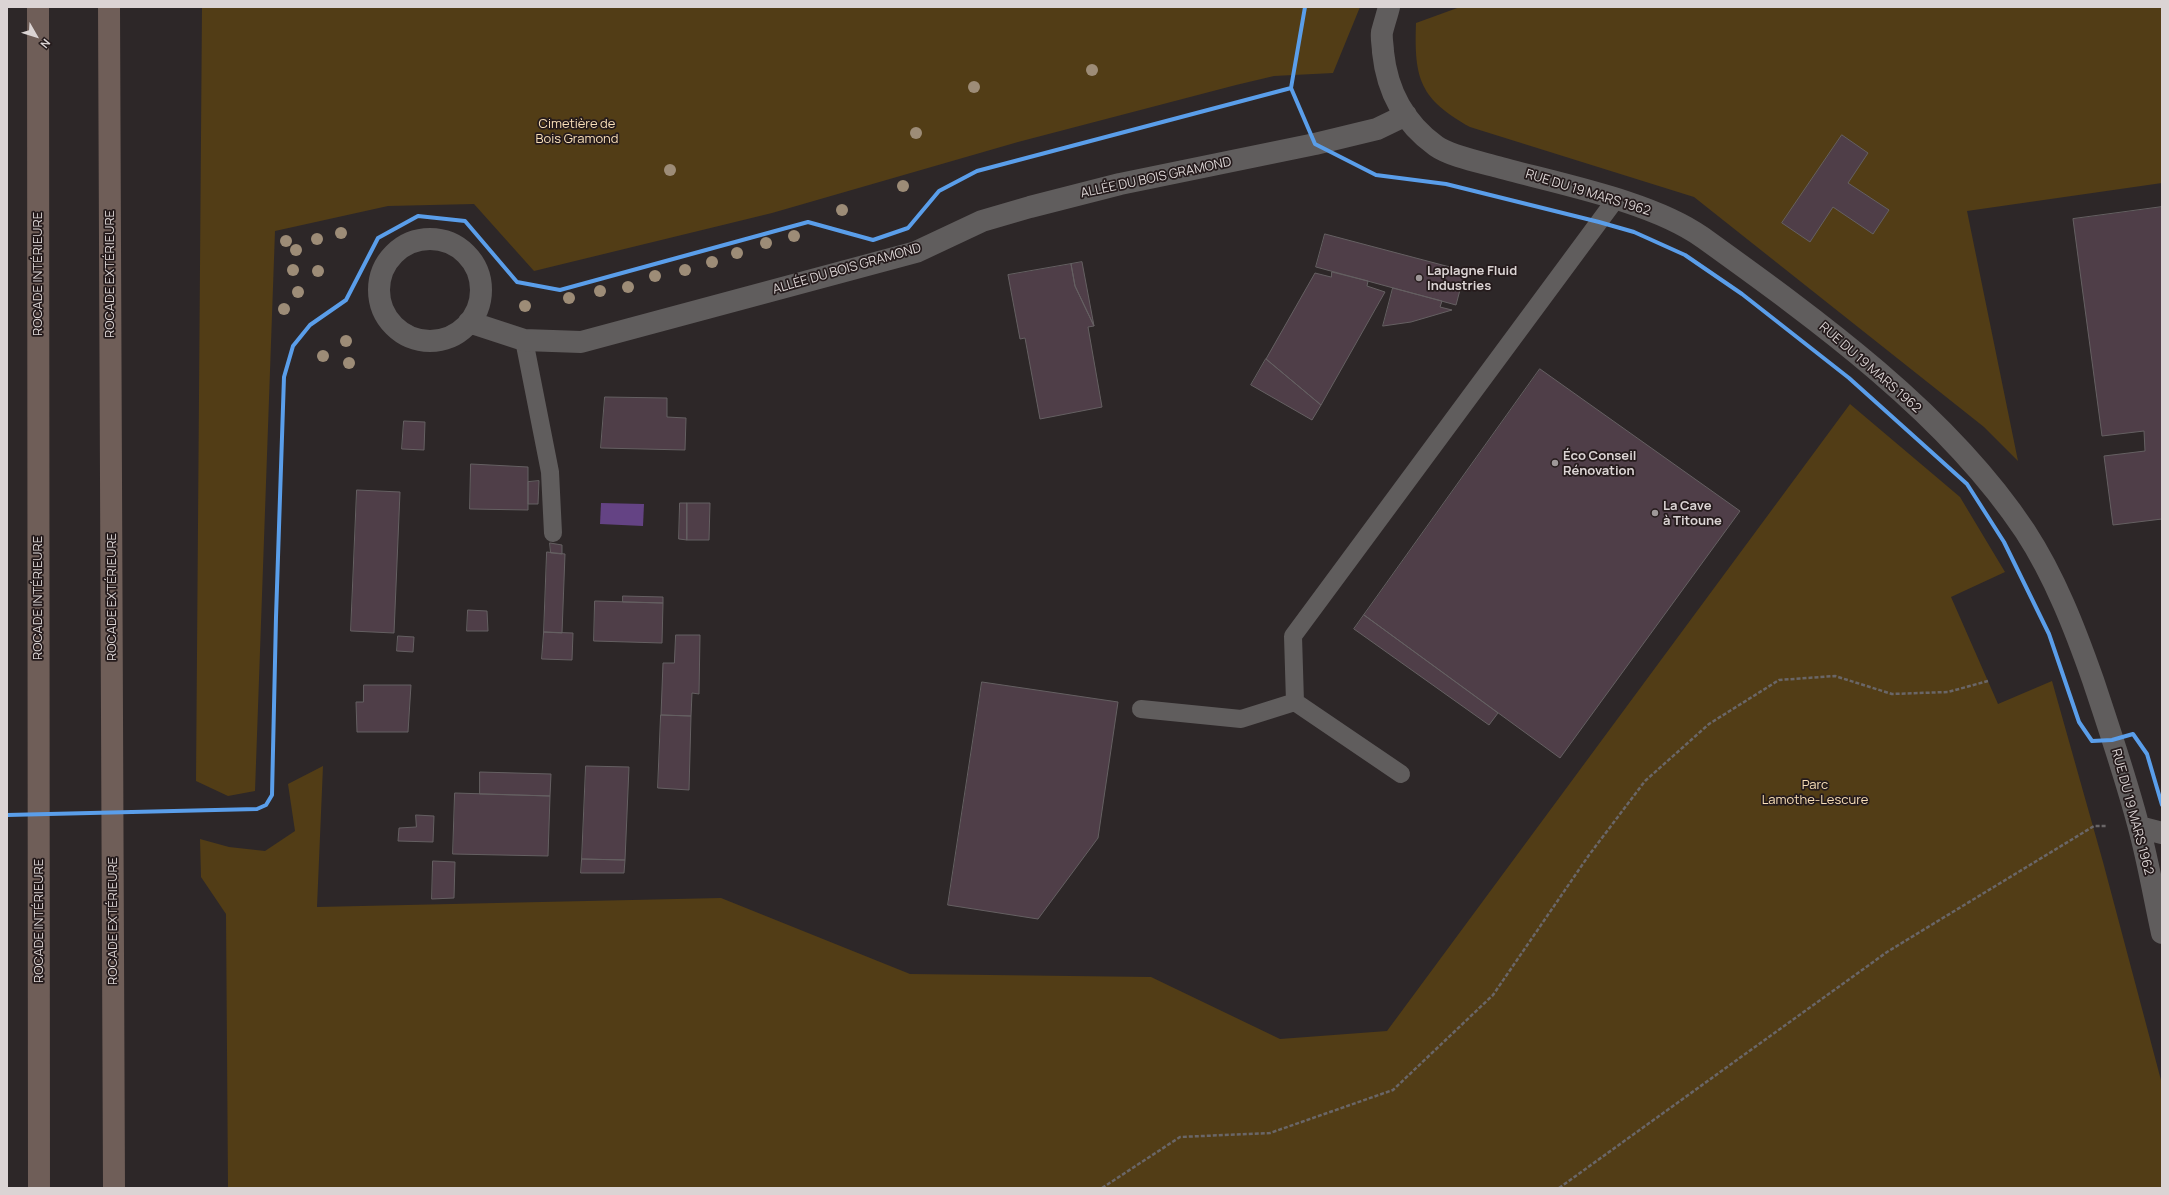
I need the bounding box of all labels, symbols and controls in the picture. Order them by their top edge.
north arrow [16,16,56,56]
text: N [37,36,54,52]
park label: Cimetière de Bois Gramond [536,116,618,147]
street label: ALLÉE DU BOIS GRAMOND [1079,154,1233,202]
street label: RUE DU 19 MARS 1962 [1524,167,1652,219]
street label: ROCADE EXTÉRIEURE [102,210,118,338]
street label: ROCADE INTÉRIEURE [30,212,46,336]
street label: ALLÉE DU BOIS GRAMOND [771,240,923,298]
place label: Laplagne Fluid Industries [1427,263,1517,294]
marker: Laplagne Fluid Industries [1414,273,1424,283]
street label: RUE DU 19 MARS 1962 [1816,319,1924,417]
place label: Éco Conseil Rénovation [1563,448,1636,479]
marker: Éco Conseil Rénovation [1550,458,1560,468]
place label: La Cave à Titoune [1663,498,1722,529]
marker: La Cave à Titoune [1650,508,1660,518]
street label: ROCADE EXTÉRIEURE [104,533,120,661]
street label: ROCADE INTÉRIEURE [30,536,46,660]
street label: RUE DU 19 MARS 1962 [2108,747,2156,877]
park label: Parc Lamothe-Lescure [1762,777,1868,808]
street label: ROCADE EXTÉRIEURE [105,857,121,985]
street label: ROCADE INTÉRIEURE [31,859,47,983]

